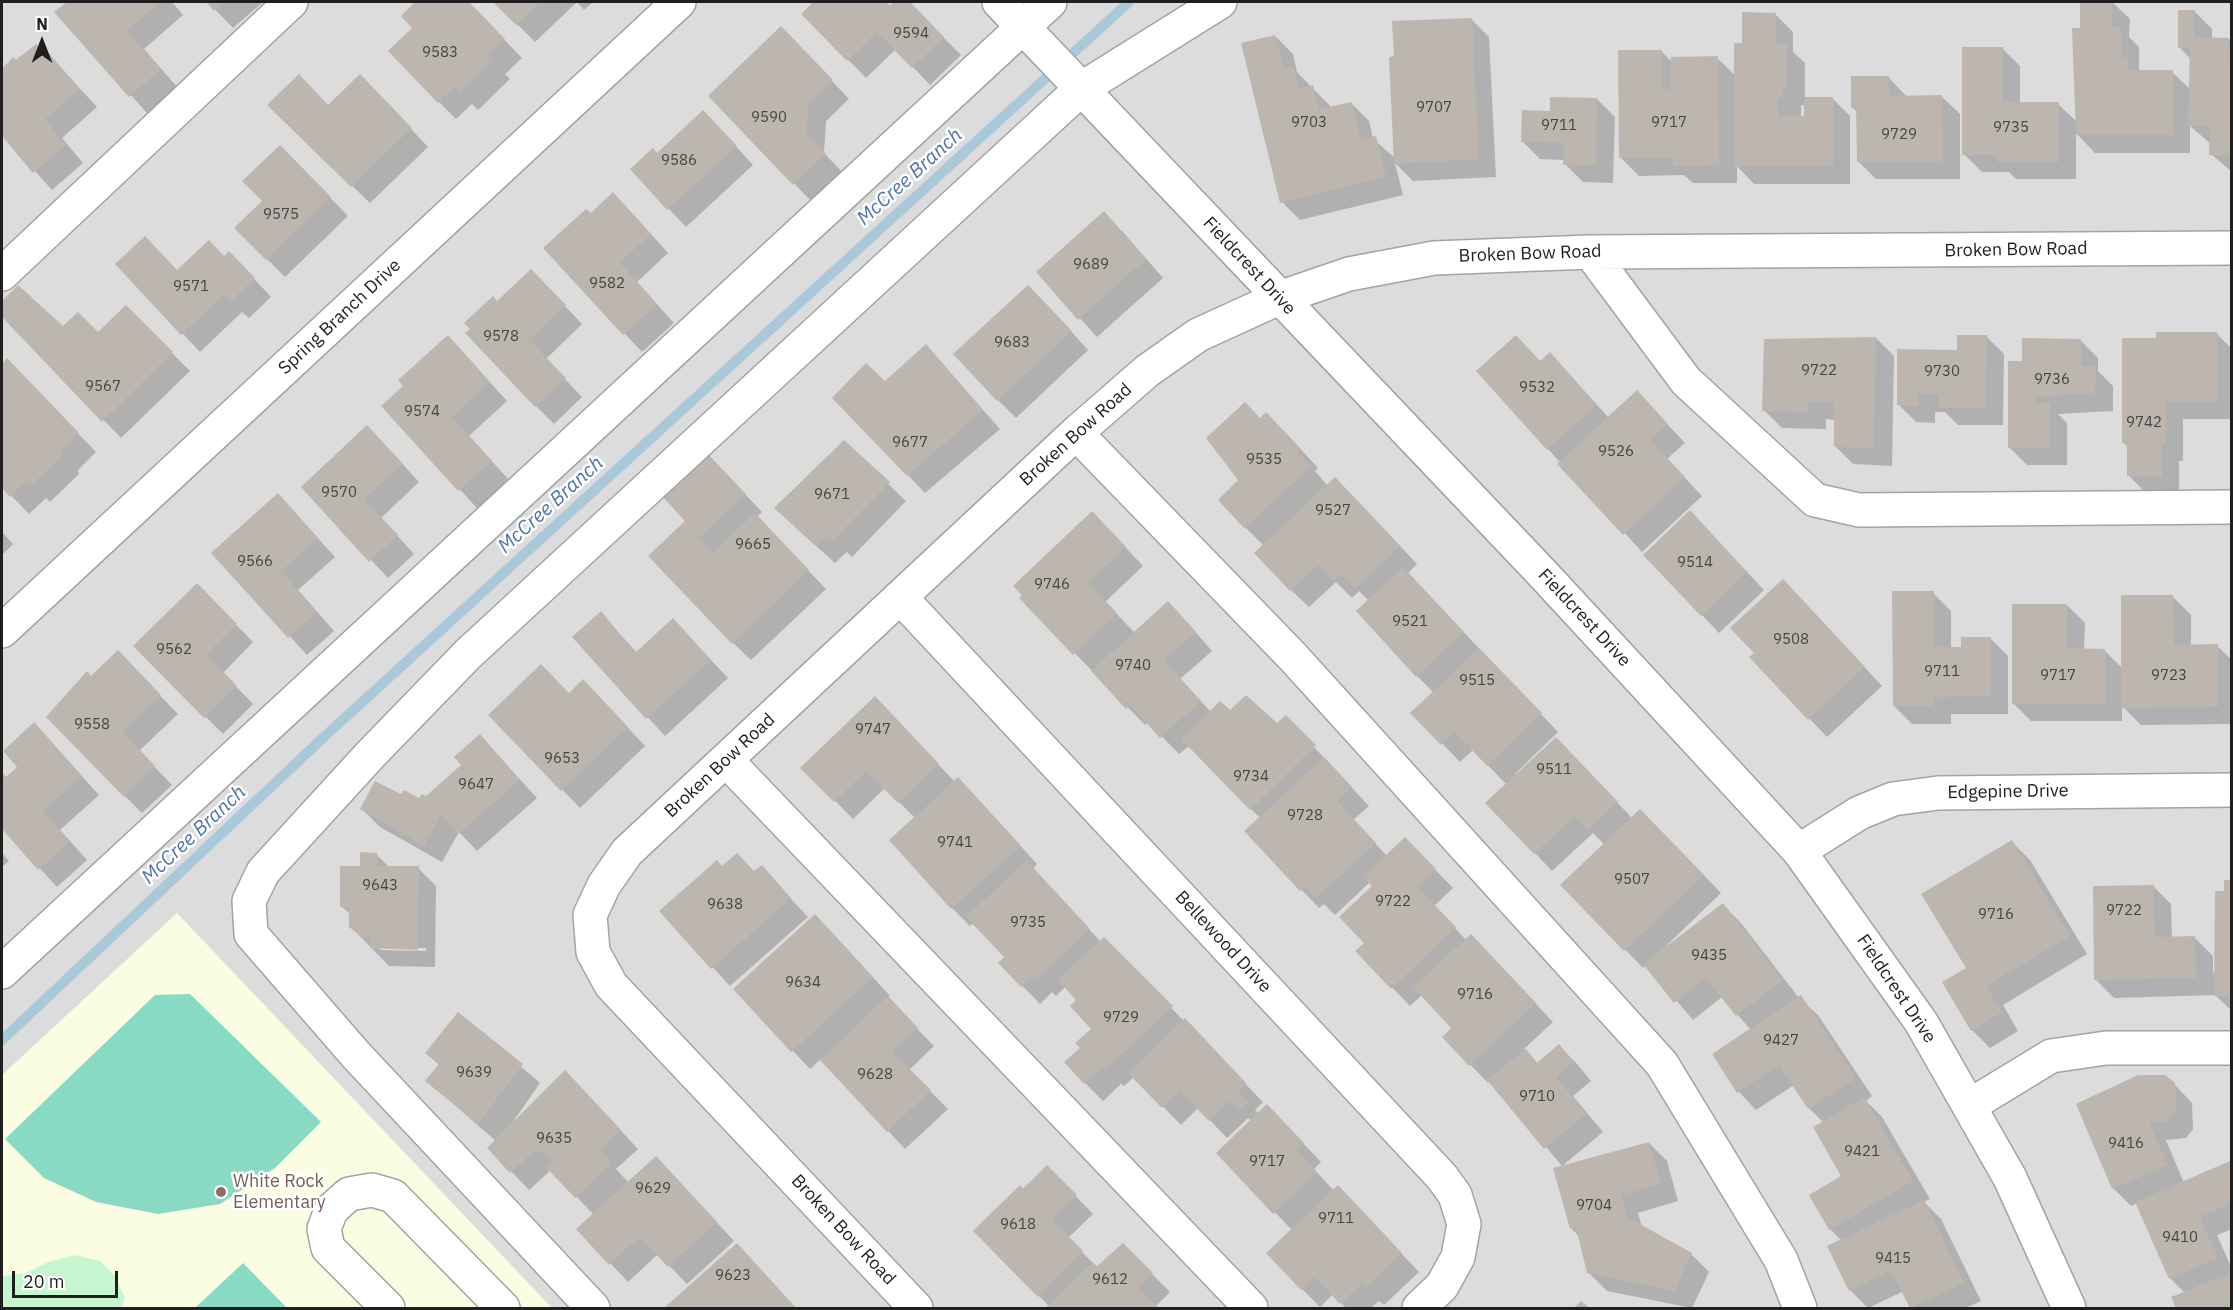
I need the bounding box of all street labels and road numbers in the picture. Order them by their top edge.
street label: Fieldcrest Drive [1198,212,1300,320]
street label: Broken Bow Road [1944,238,2088,262]
street label: Broken Bow Road [1458,241,1602,267]
street label: Spring Branch Drive [274,255,406,379]
street label: Broken Bow Road [1016,379,1136,491]
street label: Fieldcrest Drive [1533,564,1635,672]
street label: Broken Bow Road [660,709,780,823]
street label: Edgepine Drive [1947,780,2069,804]
street label: Bellewood Drive [1170,887,1276,997]
street label: Fieldcrest Drive [1852,931,1940,1047]
street label: Broken Bow Road [786,1170,900,1290]

